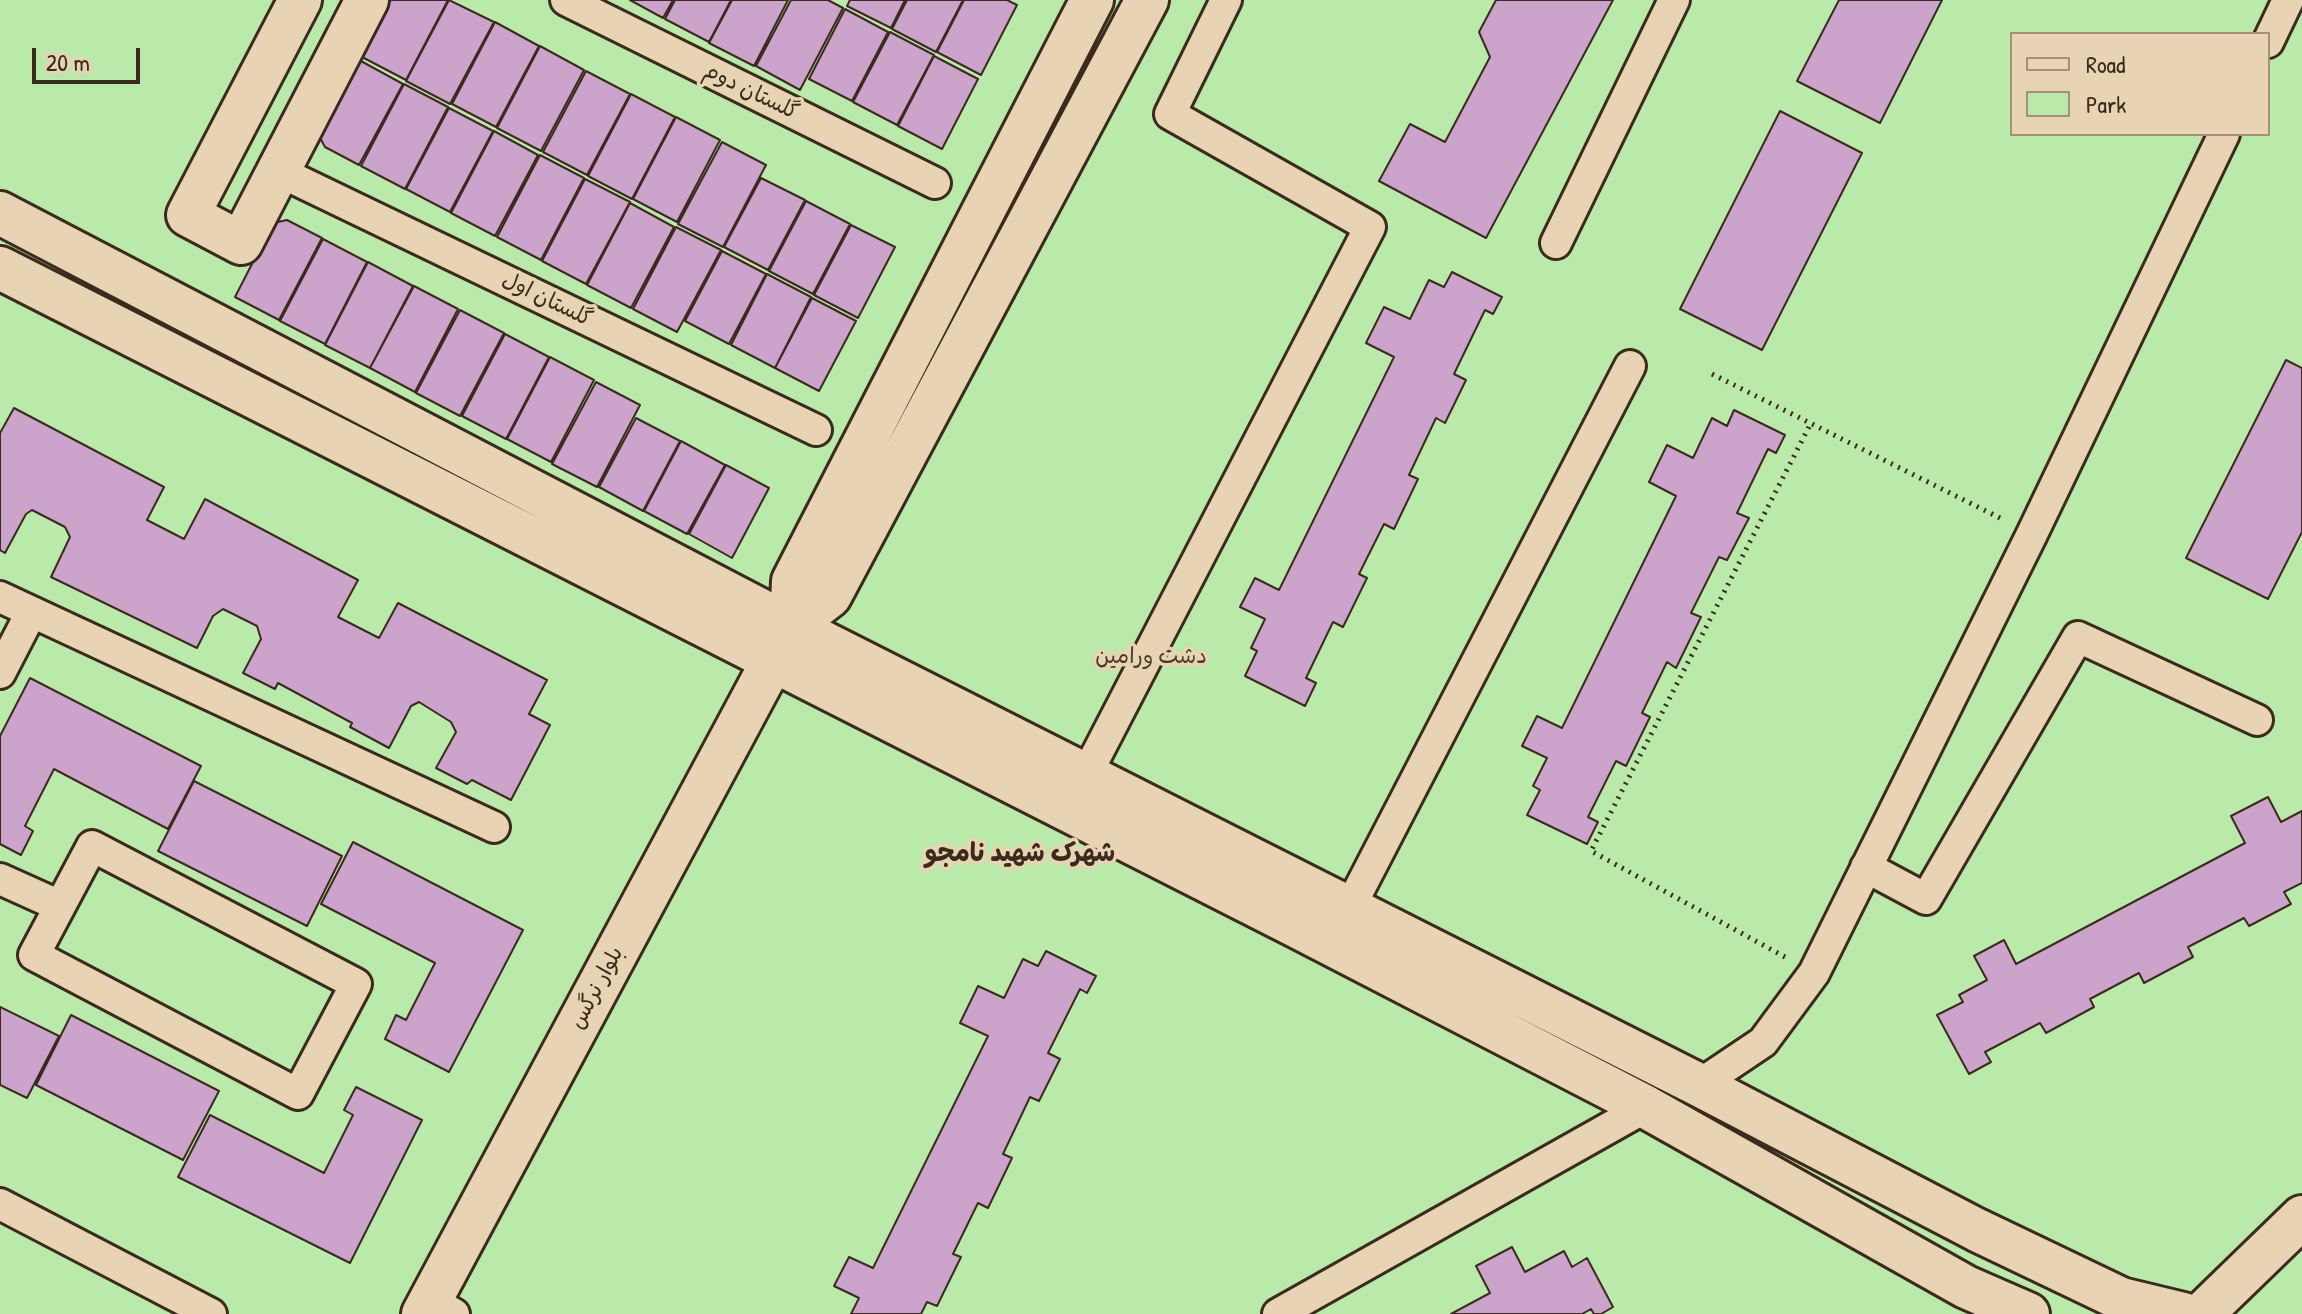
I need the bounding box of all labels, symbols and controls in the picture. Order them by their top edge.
scale bar [36,32,144,82]
legend [2010,32,2270,136]
text: 20 m [46,46,90,78]
text: Road [2086,48,2125,80]
street label: گلستان دوم [699,58,803,126]
text: Park [2086,88,2126,120]
street label: گلستان اول [498,267,596,333]
park label: دشت ورامین [1095,644,1207,670]
district label: شهرک شهید نامجو [925,838,1115,870]
street label: بلوار نرگس [564,942,630,1034]

